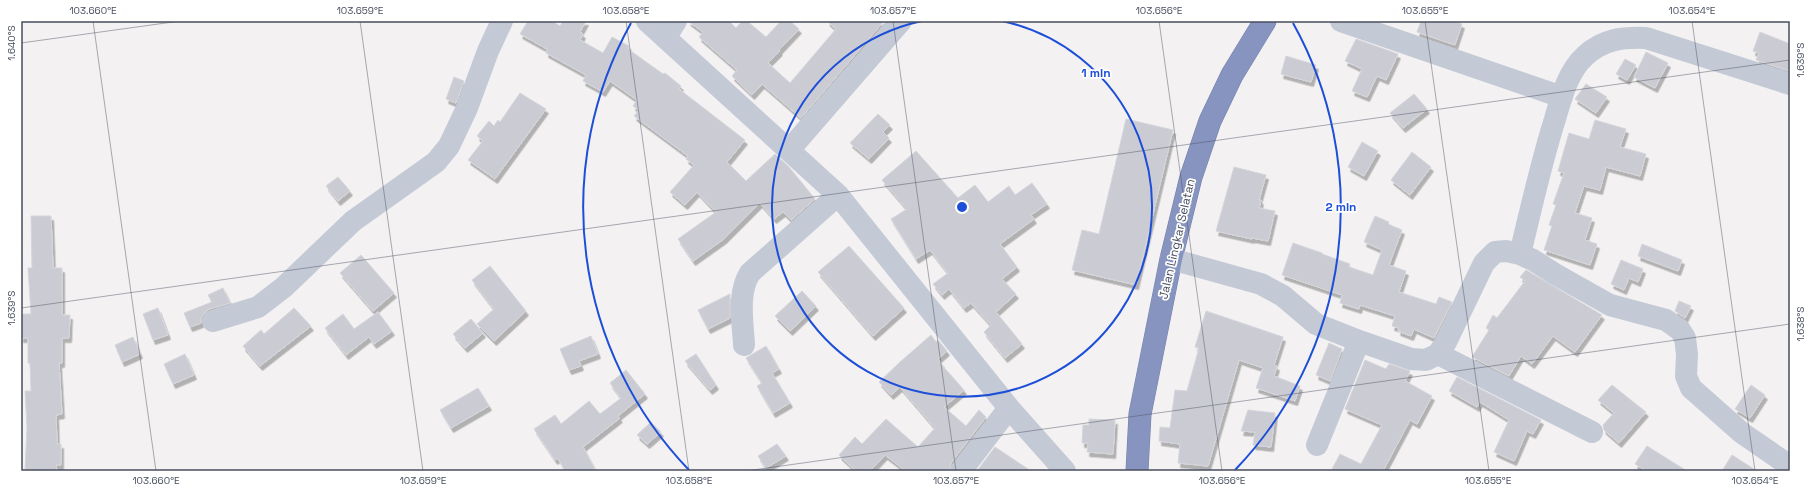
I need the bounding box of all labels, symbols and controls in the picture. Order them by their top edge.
text: 103.660°E [69,4,117,17]
text: 103.659°E [337,4,384,17]
text: 103.658°E [603,4,650,17]
text: 103.657°E [870,4,916,17]
text: 103.656°E [1136,4,1183,17]
text: 103.655°E [1402,4,1449,17]
text: 103.654°E [1669,4,1716,17]
text: 1.640°S [5,25,18,61]
text: 1.639°S [1794,43,1807,77]
text: 1 min [1081,65,1111,81]
street label: Jalan Lingkar Selatan [1155,177,1199,301]
text: 2 min [1325,199,1357,215]
centre of rings [955,200,969,214]
text: 1.639°S [5,291,18,325]
text: 1.638°S [1794,307,1807,341]
text: 103.660°E [132,474,180,487]
text: 103.659°E [400,474,447,487]
text: 103.658°E [666,474,713,487]
text: 103.657°E [933,474,979,487]
text: 103.656°E [1199,474,1246,487]
text: 103.655°E [1465,474,1512,487]
text: 103.654°E [1732,474,1779,487]

